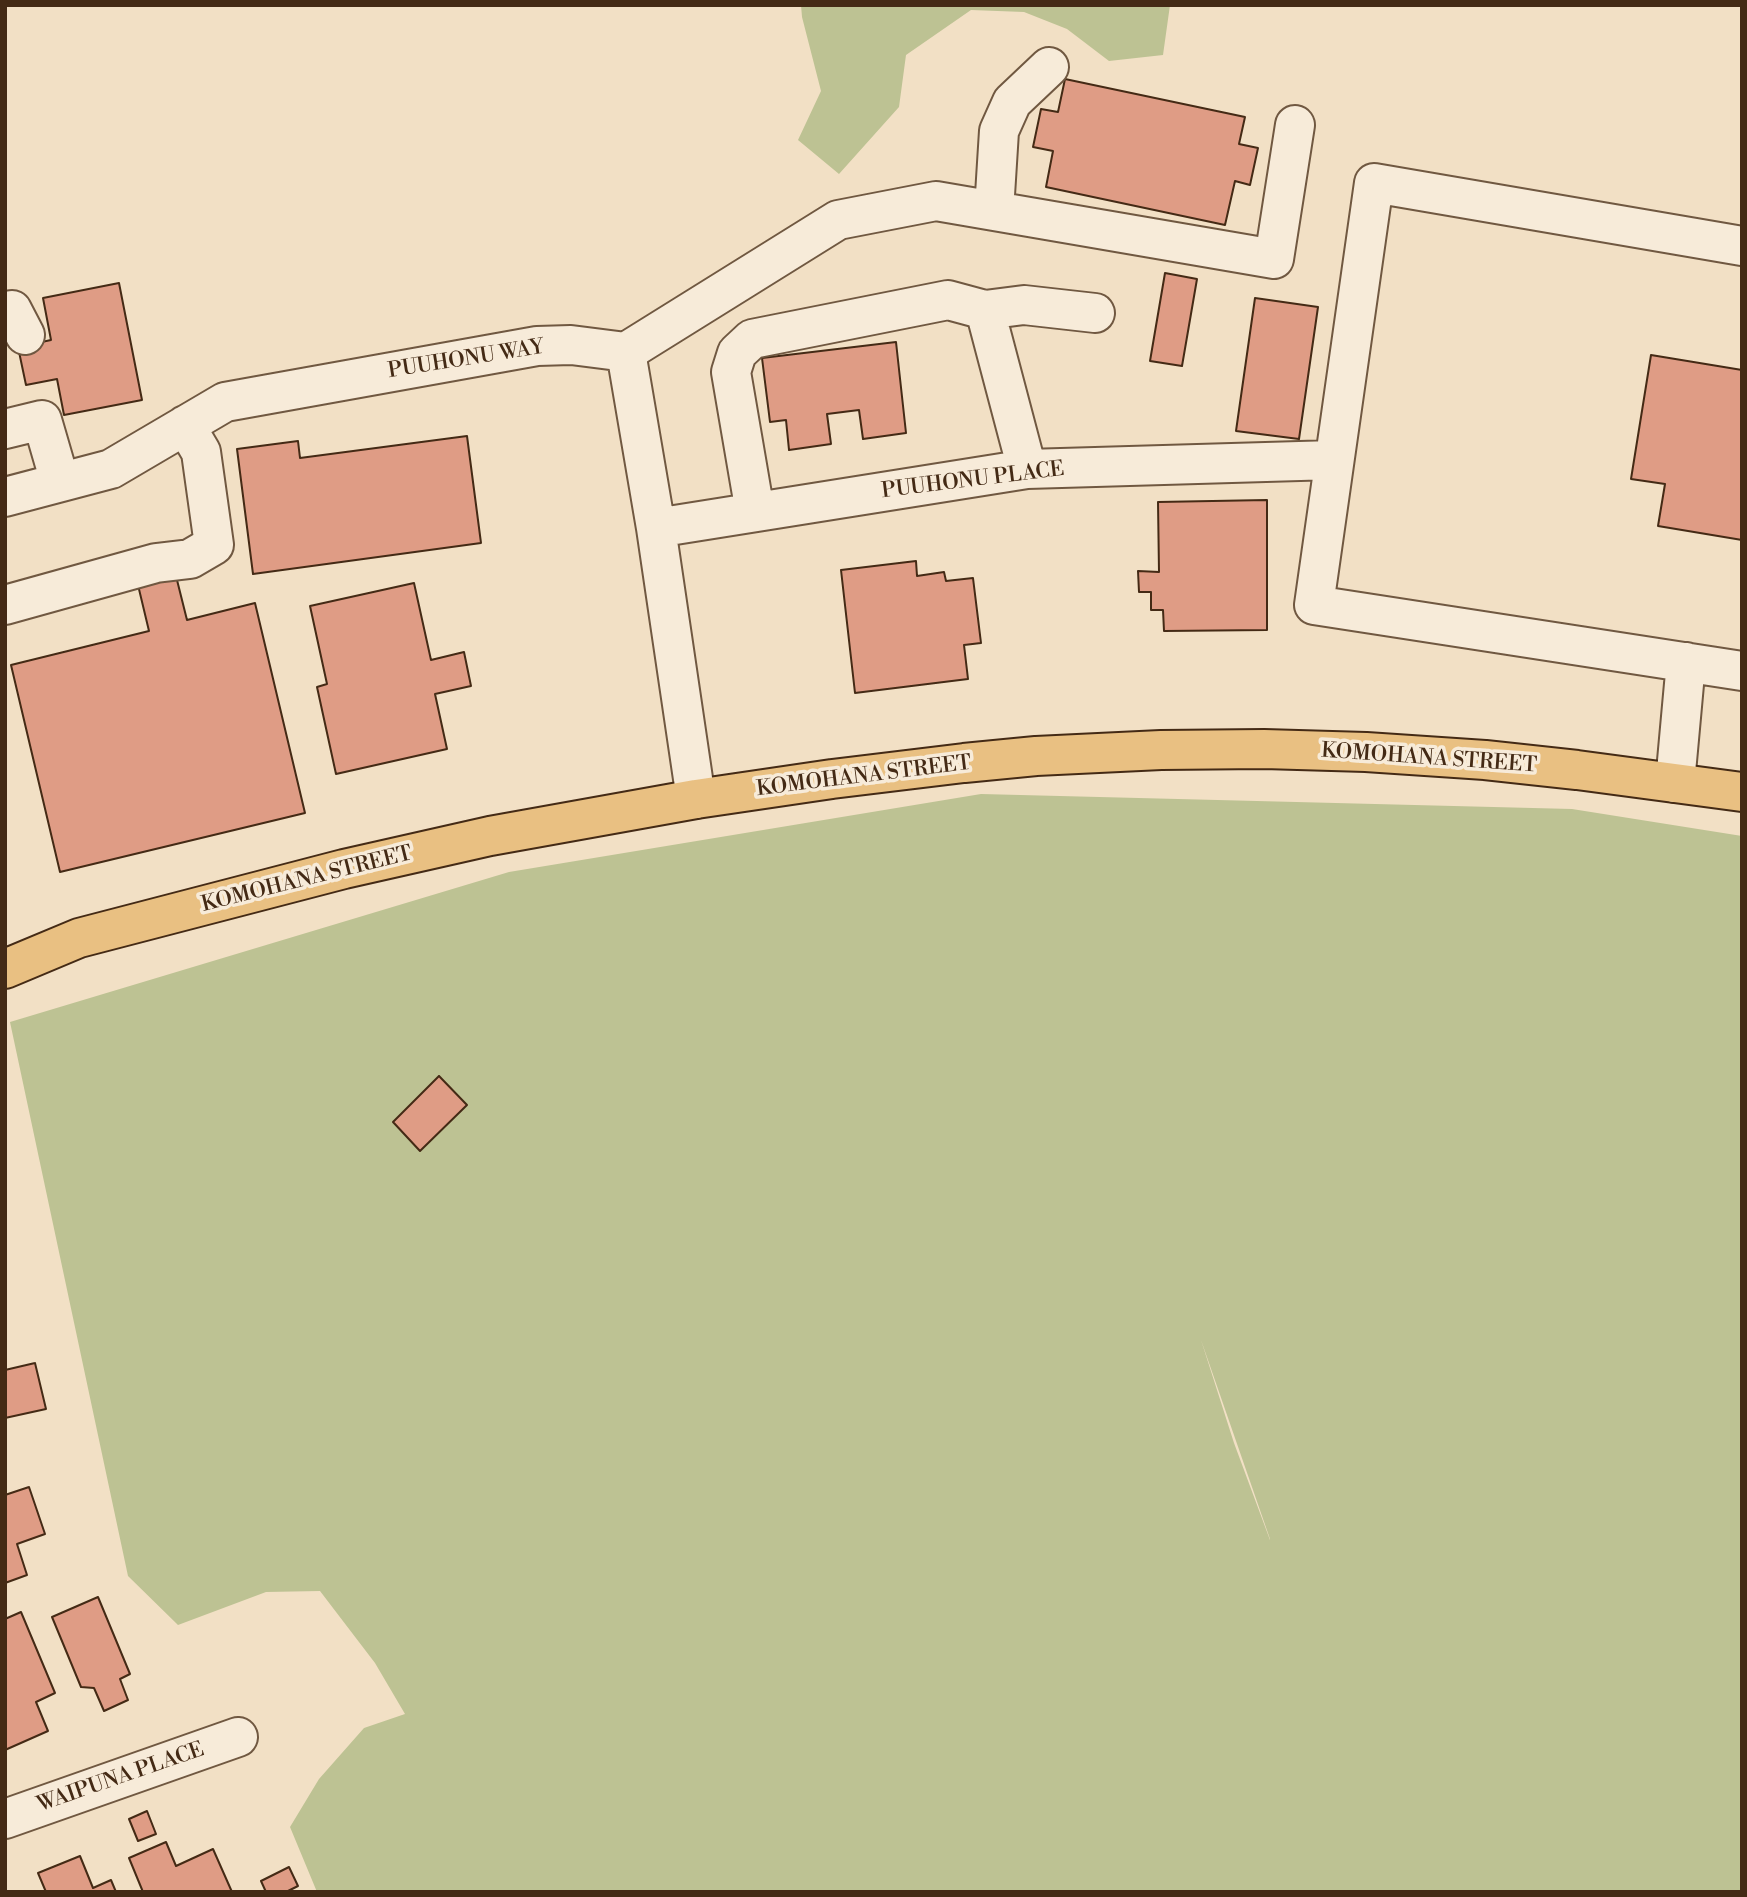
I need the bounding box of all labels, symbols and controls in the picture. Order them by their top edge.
street label: PUUHONU WAY [386,335,546,385]
street label: PUUHONU PLACE [880,457,1066,505]
street label: KOMOHANA STREET [1320,739,1538,779]
street label: KOMOHANA STREET [755,751,973,803]
street label: KOMOHANA STREET [199,842,415,918]
street label: WAIPUNA PLACE [34,1738,208,1818]

